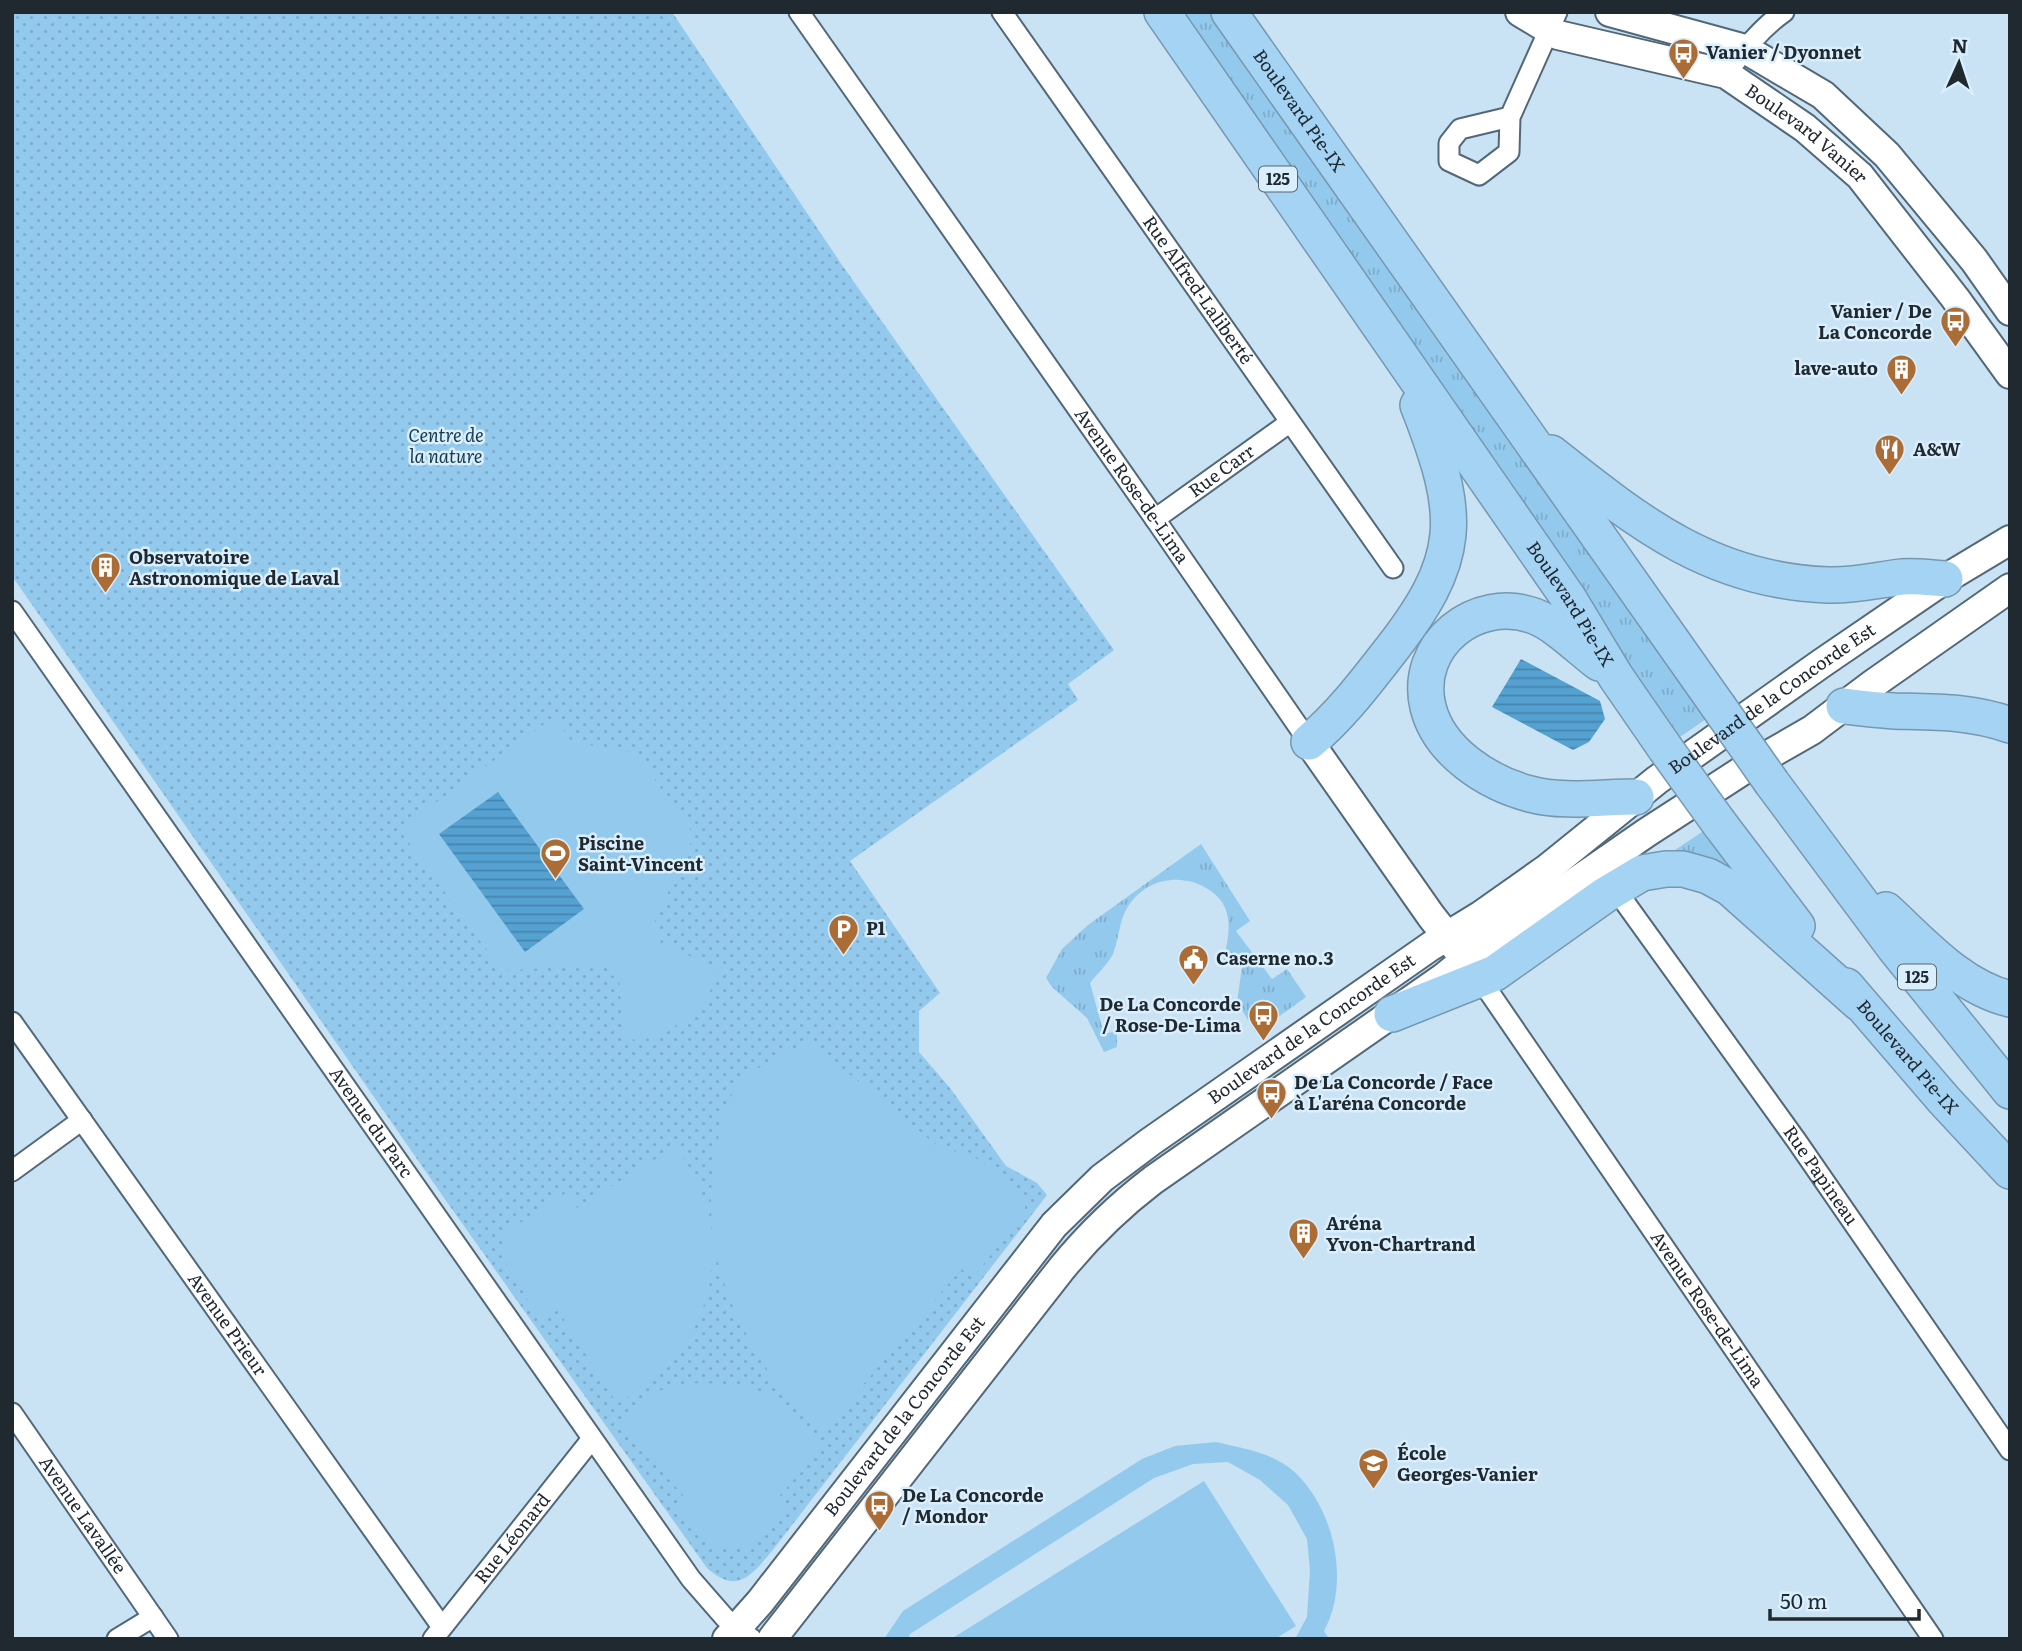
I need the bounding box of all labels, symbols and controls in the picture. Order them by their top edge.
north arrow [1924,28,1994,98]
text: N [1951,31,1969,59]
bus stop icon: Vanier / Dyonnet [1666,36,1700,80]
place label: Vanier / Dyonnet [1706,38,1862,65]
street label: Boulevard Pie-IX [1247,43,1353,177]
street label: Boulevard Vanier [1740,76,1876,188]
road number: 125 [1259,167,1297,192]
street label: Rue Alfred-Laliberté [1137,210,1260,369]
place label: Vanier / De La Concorde [1818,297,1932,345]
bus stop icon: Vanier / De La Concorde [1938,305,1972,349]
building icon: lave-auto [1884,352,1918,396]
place label: lave-auto [1794,354,1878,381]
street label: Avenue Rose-de-Lima [1069,402,1197,569]
park label: Centre de la nature [408,421,484,469]
restaurant icon: A&W [1873,433,1907,477]
place label: A&W [1913,435,1960,462]
street label: Rue Carr [1182,437,1260,503]
street label: Boulevard Pie-IX [1521,535,1622,671]
place label: Observatoire Astronomique de Laval [129,543,340,591]
building icon: Observatoire Astronomique de Laval [89,551,123,595]
street label: Boulevard de la Concorde Est [1662,615,1881,780]
place label: Piscine Saint-Vincent [578,829,703,877]
sports icon: Piscine Saint-Vincent [538,837,572,881]
parking icon: P1 [826,912,860,956]
place label: P1 [866,914,886,941]
public building icon: Caserne no.3 [1176,942,1210,986]
place label: Caserne no.3 [1216,944,1333,971]
street label: Boulevard de la Concorde Est [1202,946,1421,1110]
road number: 125 [1898,965,1936,990]
place label: De La Concorde / Rose-De-Lima [1099,990,1242,1038]
street label: Boulevard Pie-IX [1851,993,1966,1120]
bus stop icon: De La Concorde / Rose-De-Lima [1247,998,1281,1042]
street label: Avenue du Parc [324,1061,421,1183]
place label: De La Concorde / Face à L'aréna Concorde [1294,1068,1493,1116]
bus stop icon: De La Concorde / Face à L'aréna Concorde [1254,1076,1288,1120]
street label: Rue Papineau [1778,1119,1866,1230]
place label: Aréna Yvon-Chartrand [1326,1209,1476,1257]
building icon: Aréna Yvon-Chartrand [1286,1217,1320,1261]
street label: Avenue Rose-de-Lima [1645,1225,1772,1393]
street label: Avenue Prieur [182,1266,275,1381]
street label: Boulevard de la Concorde Est [817,1309,991,1521]
place label: École Georges-Vanier [1397,1439,1538,1487]
school or university icon: École Georges-Vanier [1357,1447,1391,1491]
street label: Avenue Lavallée [33,1450,134,1579]
place label: De La Concorde / Mondor [902,1481,1044,1529]
street label: Rue Léonard [467,1487,556,1589]
bus stop icon: De La Concorde / Mondor [862,1489,896,1533]
scale bar [1770,1578,1919,1622]
text: 50 m [1780,1584,1827,1615]

